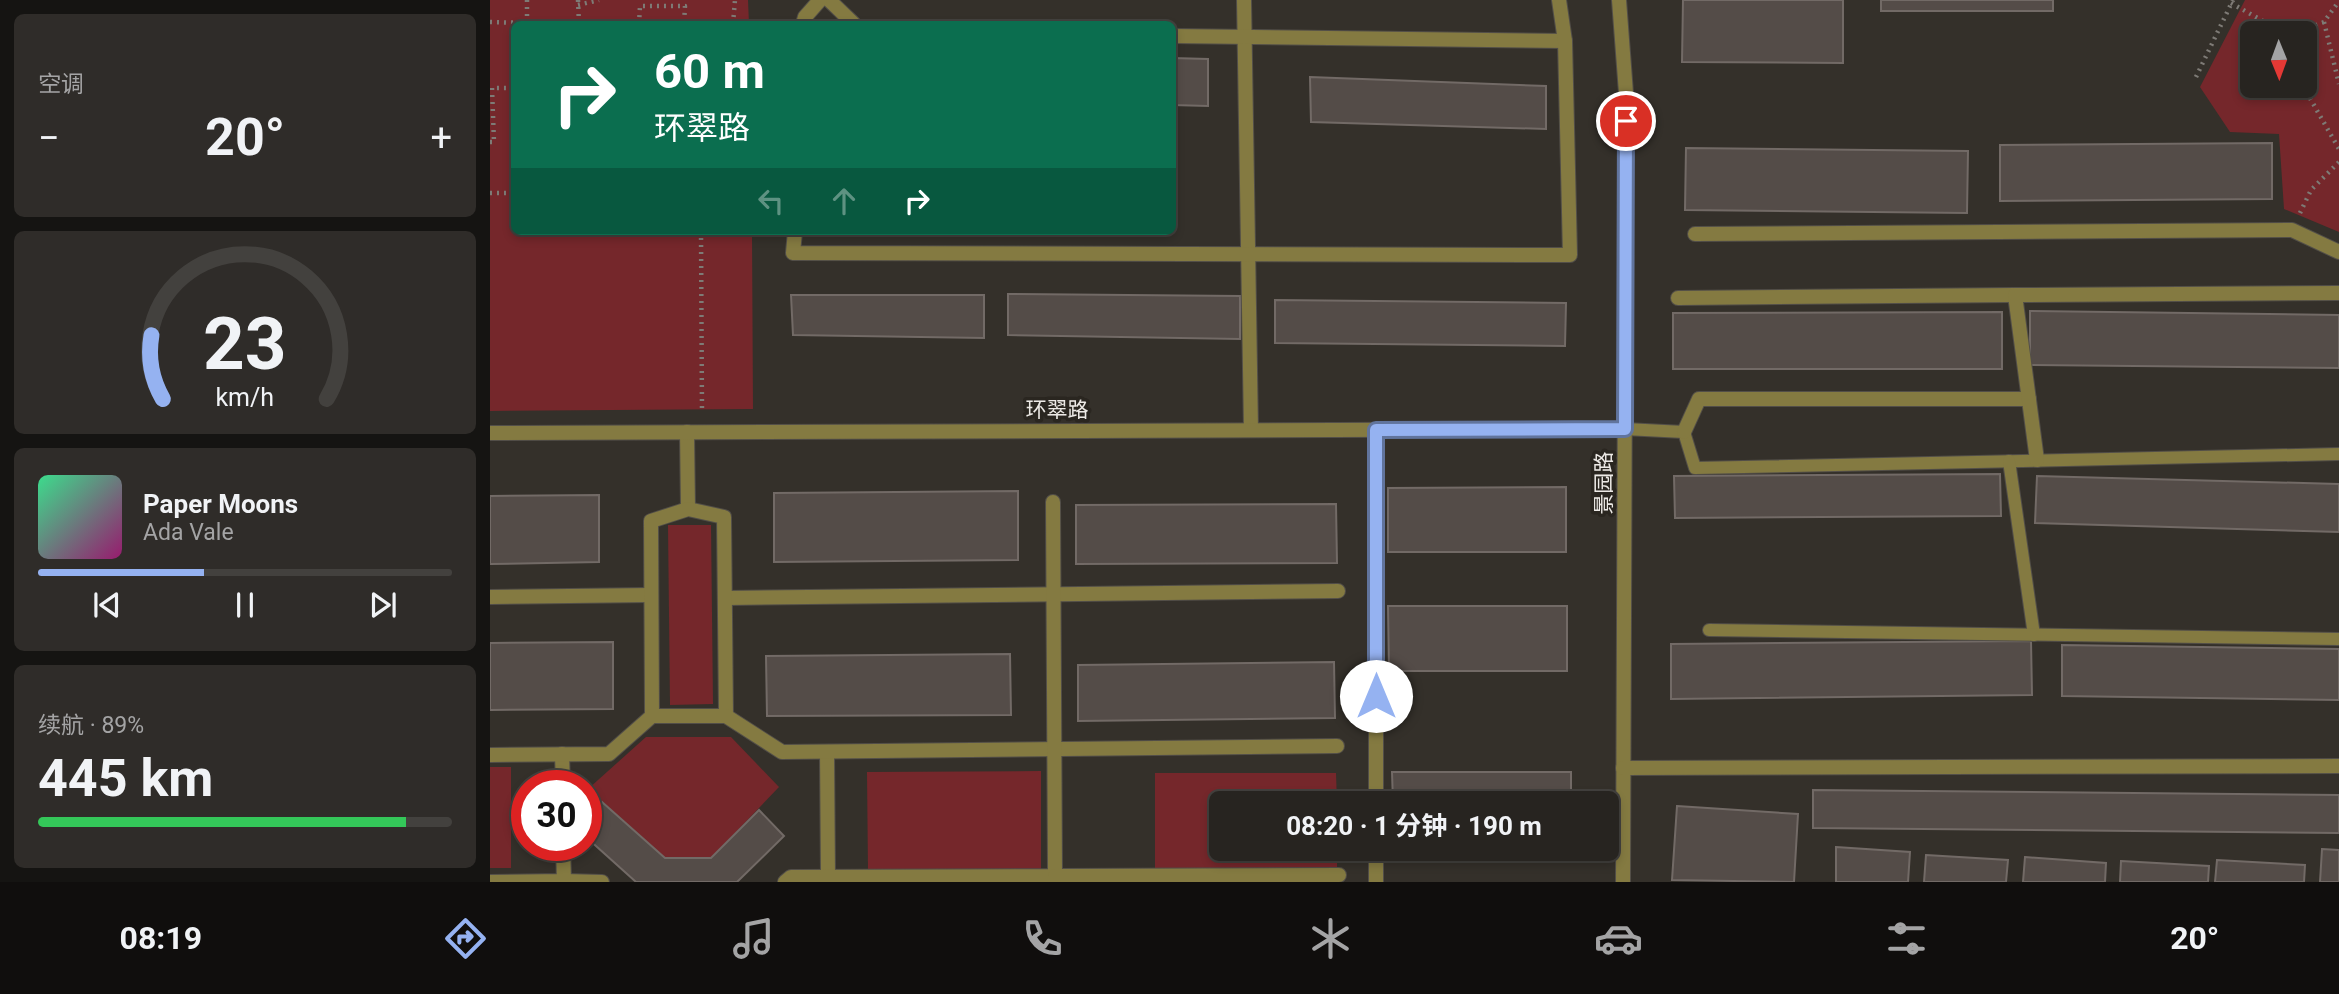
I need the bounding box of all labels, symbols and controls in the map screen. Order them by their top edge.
north arrow [2240,21,2317,98]
map controls [2240,21,2317,98]
text: 60 m [654,43,765,100]
icon: right [539,49,630,140]
text: 空调 [38,71,84,98]
pin [1596,91,1656,151]
icon: arrive [1607,102,1645,140]
text: 20° [205,107,285,168]
text: 环翠路 [654,109,750,147]
text: − [38,116,60,160]
text: + [430,116,452,160]
icon: left [752,182,790,220]
icon: ahead [825,182,863,220]
icon: right [898,182,936,220]
text: 23 [203,301,287,387]
text: km/h [216,382,274,411]
street label: 环翠路 [1026,398,1089,422]
street label: 景园路 [1592,452,1616,515]
text: Paper Moons [143,489,298,519]
text: Ada Vale [143,519,234,546]
icon: previous [88,586,126,624]
icon: pause [226,586,264,624]
icon: next [364,586,402,624]
position arrow [1339,659,1413,733]
text: 续航 · 89% [38,712,144,739]
text: 445 km [38,748,213,809]
speed limit sign: 30 [511,770,602,861]
text: 08:20 · 1 分钟 · 190 m [1286,811,1542,841]
icon: directions [441,914,490,963]
icon: music [729,914,778,963]
icon: phone [1018,914,1067,963]
icon: climate [1306,914,1355,963]
icon: car [1594,914,1643,963]
icon: filters [1882,914,1931,963]
text: 08:19 [120,919,202,957]
text: 20° [2170,919,2219,957]

